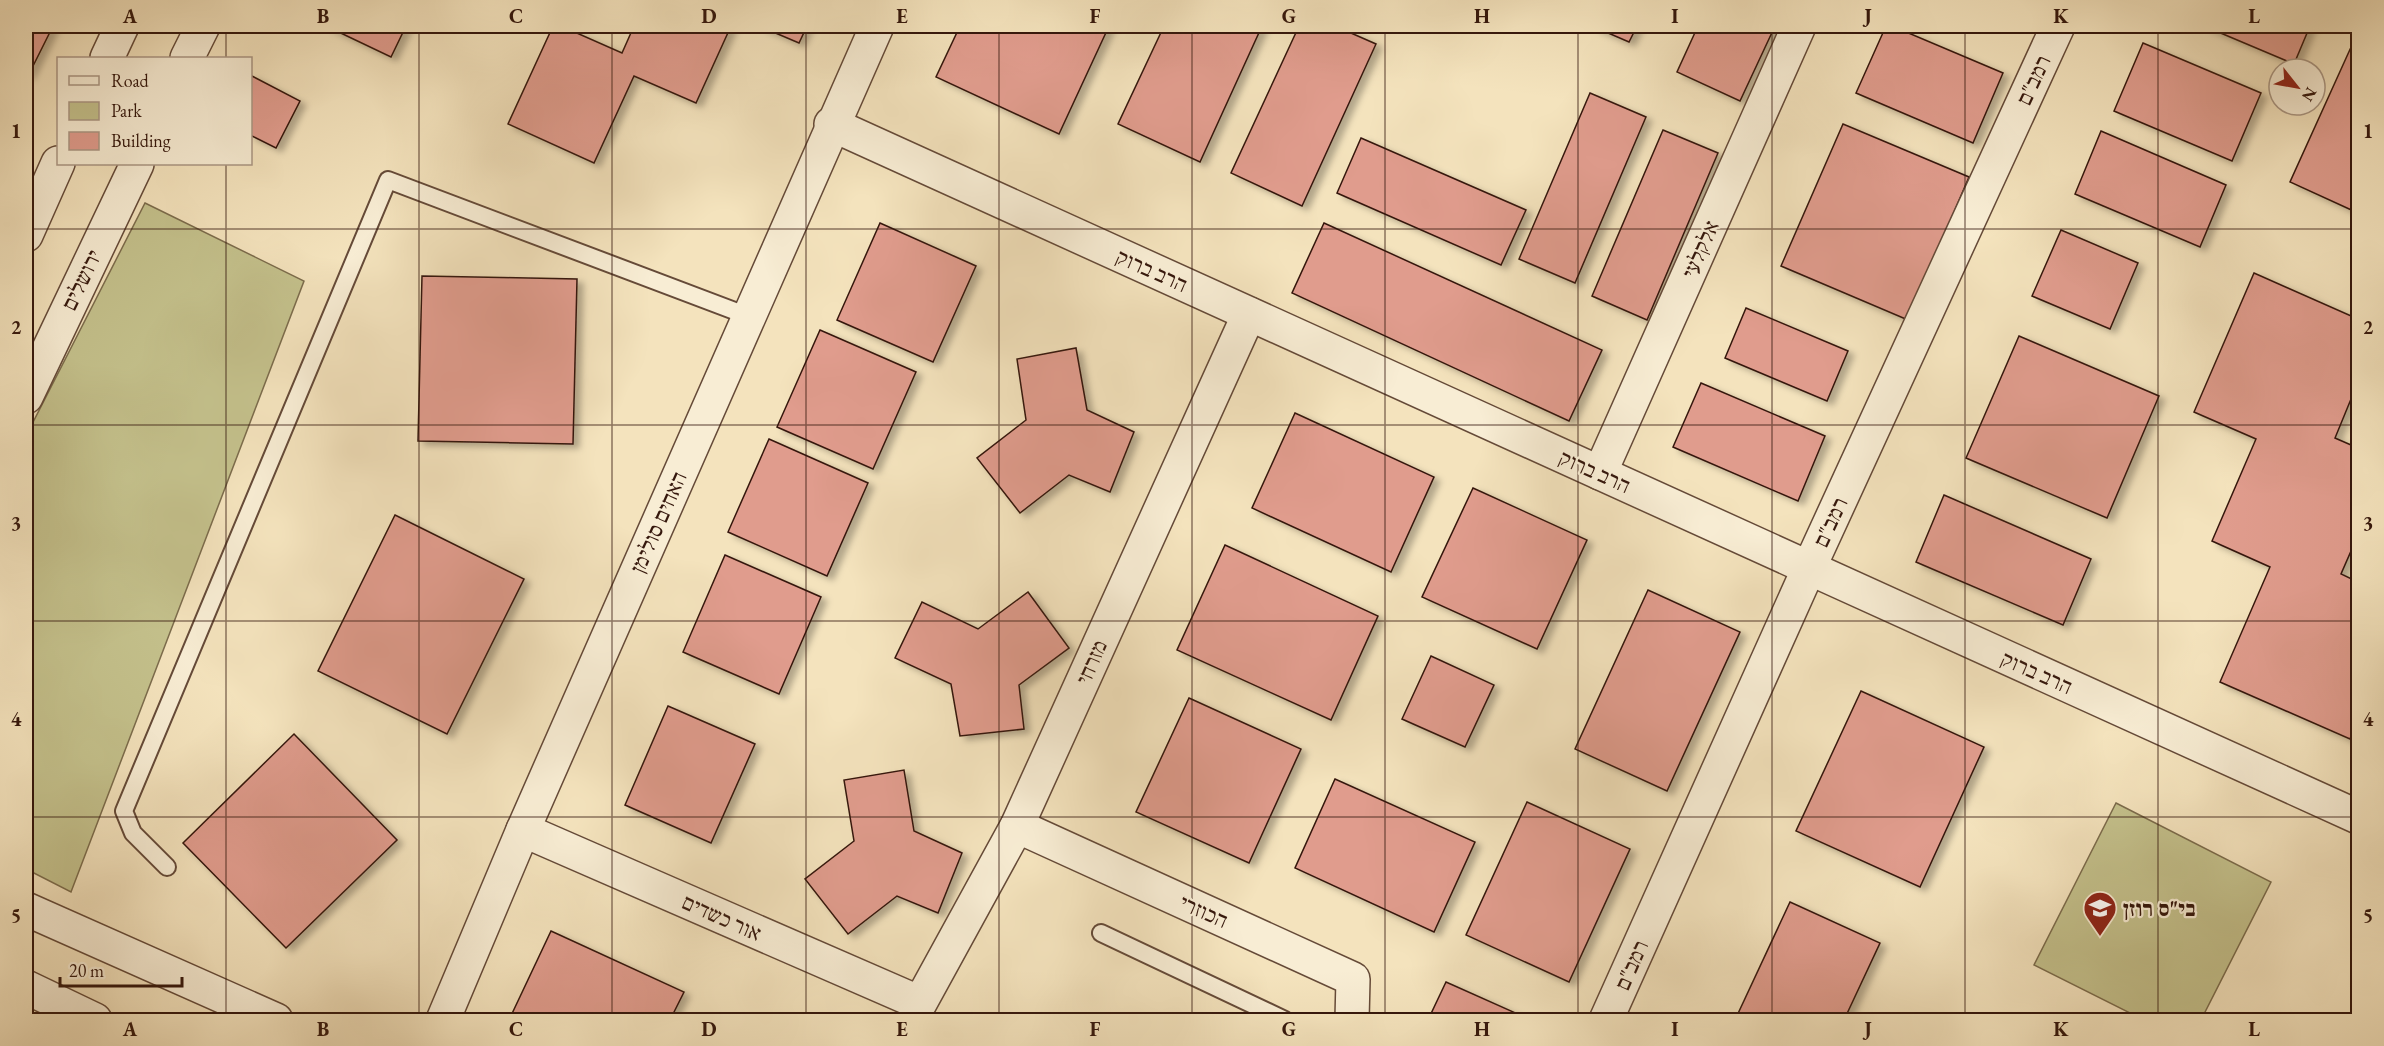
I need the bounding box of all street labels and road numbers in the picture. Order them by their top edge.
street label: רמב"ם [2009,51,2058,110]
street label: אלקלעי [1675,216,1726,283]
street label: הרב ברוק [1111,242,1192,299]
street label: ירושלים [54,245,109,315]
street label: הרב ברוק [1554,443,1635,500]
street label: האחים סולימן [623,467,694,578]
street label: רמב"ם [1806,493,1855,552]
street label: מזרחי [1069,635,1114,689]
street label: הרב ברוק [1996,644,2077,701]
street label: אור כשדים [677,887,766,948]
street label: הכוזרי [1175,888,1233,935]
street label: רמב"ם [1608,936,1655,995]

